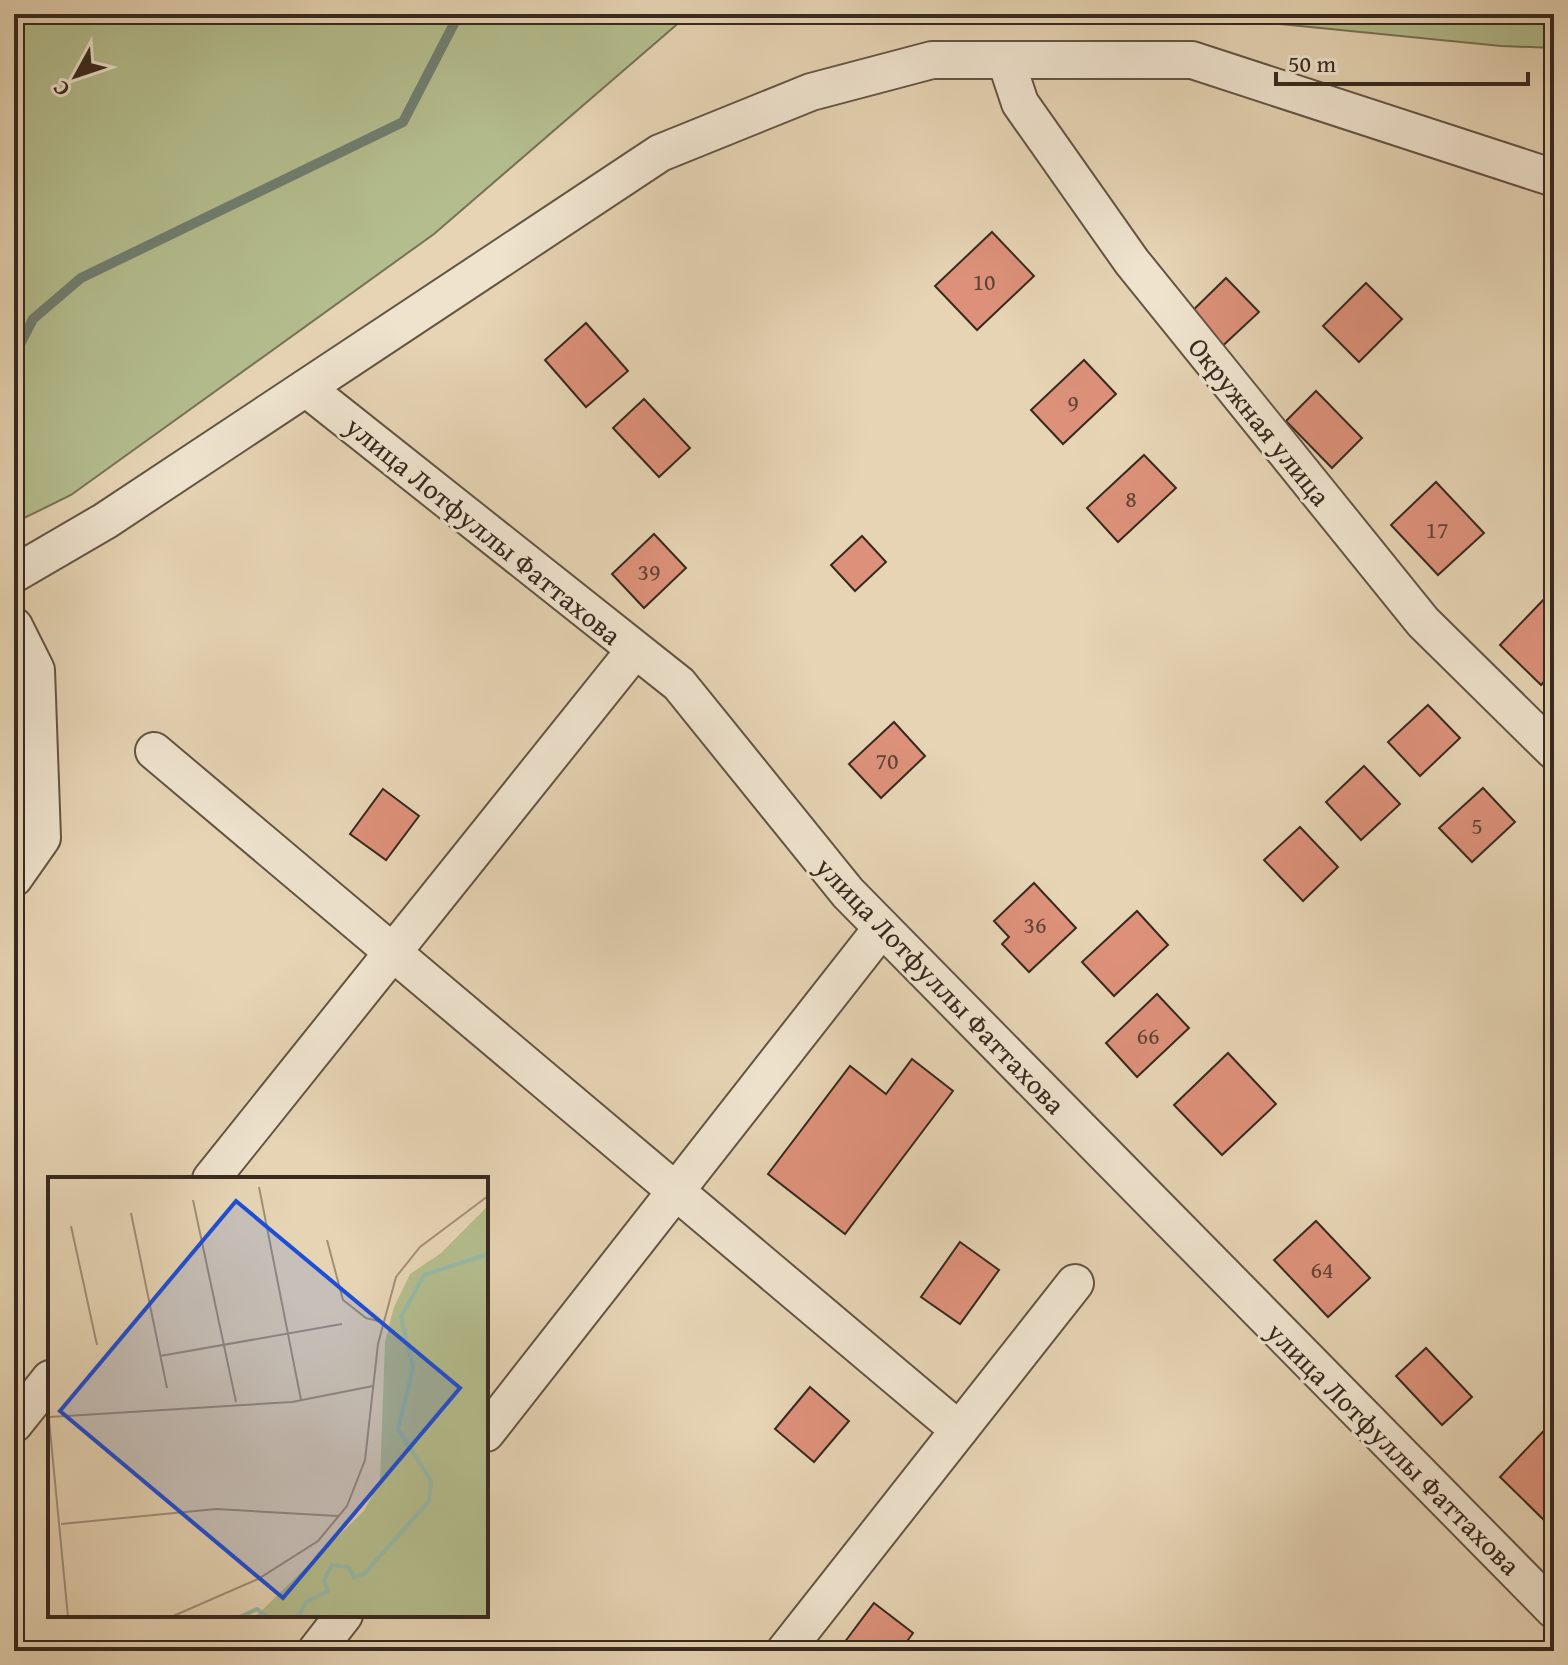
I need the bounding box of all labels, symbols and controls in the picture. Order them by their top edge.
north arrow [36,36,116,116]
scale bar [1276,36,1528,86]
text: 50 m [1288,46,1336,81]
text: С [44,74,77,104]
house number: 10 [972,264,996,299]
street label: Окружная улица [1179,328,1341,515]
house number: 9 [1067,385,1079,420]
street label: улица Лотфуллы Фаттахова [336,405,631,655]
house number: 8 [1125,481,1137,516]
house number: 17 [1425,512,1449,547]
house number: 39 [637,554,661,589]
house number: 70 [875,743,899,778]
house number: 5 [1471,808,1483,843]
street label: улица Лотфуллы Фаттахова [806,846,1076,1124]
house number: 36 [1023,907,1047,942]
house number: 66 [1136,1018,1160,1053]
inset map [48,1177,488,1617]
house number: 64 [1310,1252,1334,1287]
street label: улица Лотфуллы Фаттахова [1257,1311,1531,1585]

